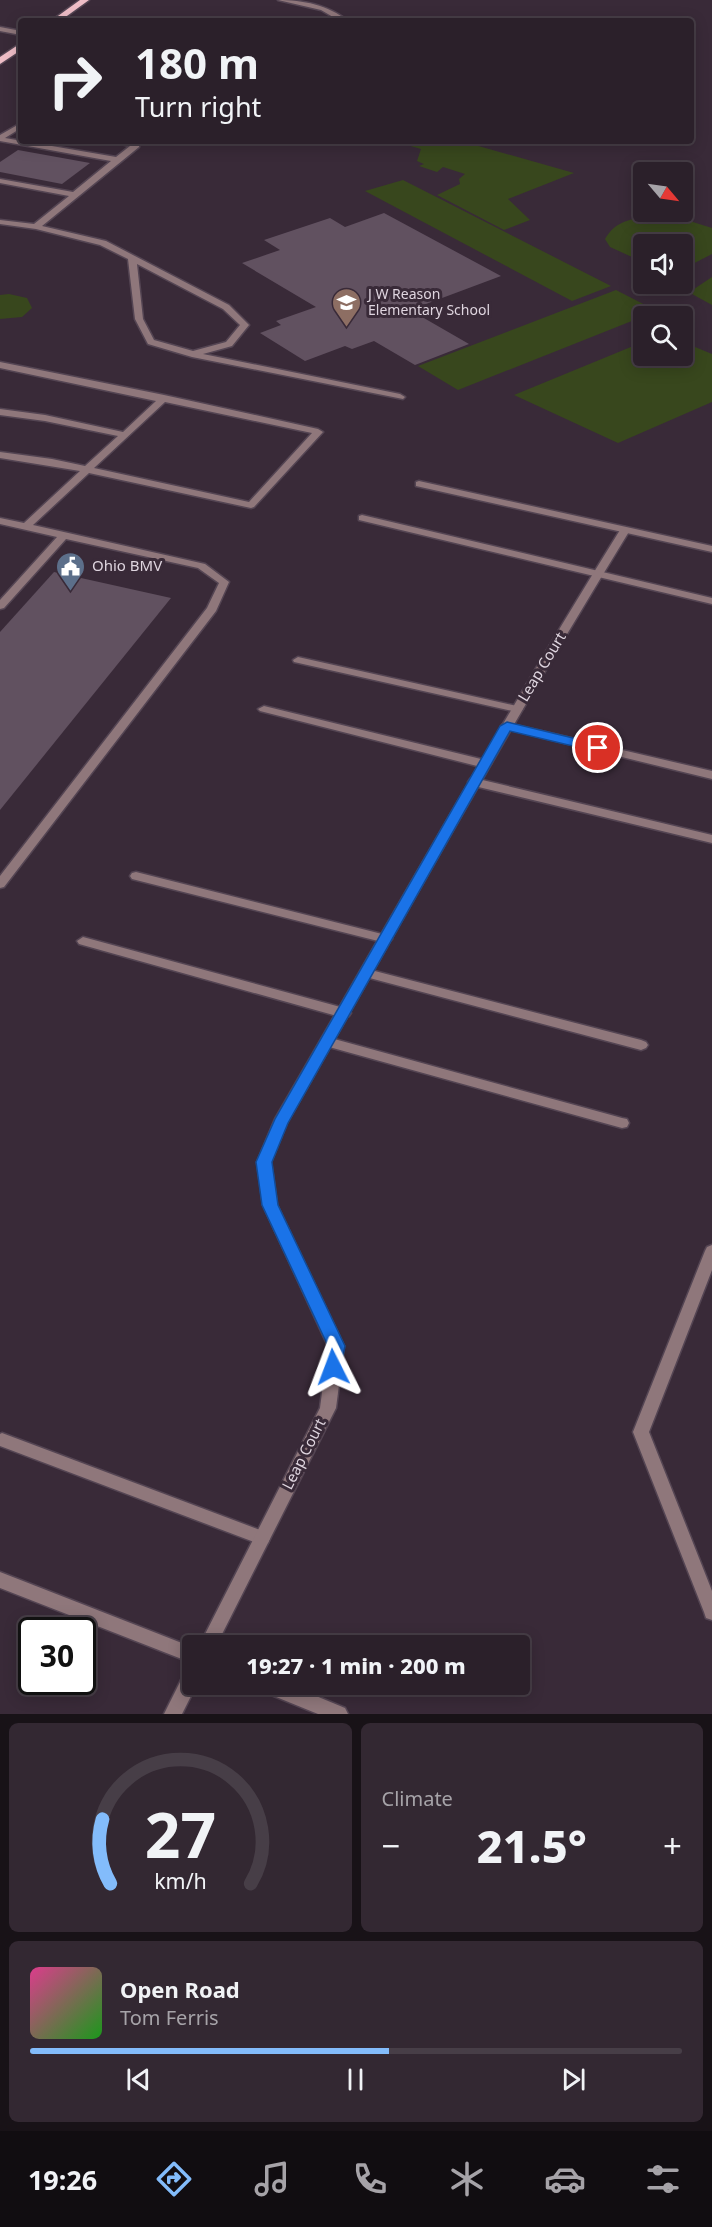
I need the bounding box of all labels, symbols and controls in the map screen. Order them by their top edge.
text: 180 m [135,34,259,91]
icon: right [36,42,114,120]
text: Turn right [135,88,261,125]
north arrow [633,162,693,222]
map controls [633,162,693,366]
button: sound [633,234,693,294]
place label: J W Reason Elementary School [366,284,490,319]
school or university icon: J W Reason Elementary School [331,286,363,328]
button: search [633,306,693,366]
public building icon: Ohio BMV [55,550,87,592]
place label: Ohio BMV [92,555,162,575]
street label: Leap Court [513,628,570,705]
pin [572,722,623,773]
icon: arrive [581,731,614,764]
position arrow [301,1335,365,1399]
street label: Leap Court [277,1414,330,1493]
speed limit sign: 30 [18,1617,96,1695]
text: 19:27 · 1 min · 200 m [246,1650,466,1680]
text: Climate [382,1785,453,1812]
text: 27 [145,1791,216,1876]
text: 21.5° [477,1815,587,1876]
text: − [382,1823,400,1868]
text: + [663,1823,682,1868]
text: km/h [154,1867,207,1896]
text: Open Road [120,1974,240,2004]
text: Tom Ferris [120,2004,219,2031]
icon: previous [122,2063,155,2096]
icon: pause [339,2063,372,2096]
icon: next [557,2063,590,2096]
icon: directions [153,2158,195,2200]
icon: music [251,2158,293,2200]
icon: phone [349,2158,391,2200]
icon: climate [446,2158,488,2200]
icon: car [544,2158,586,2200]
icon: filters [642,2158,684,2200]
text: 19:26 [28,2161,97,2198]

